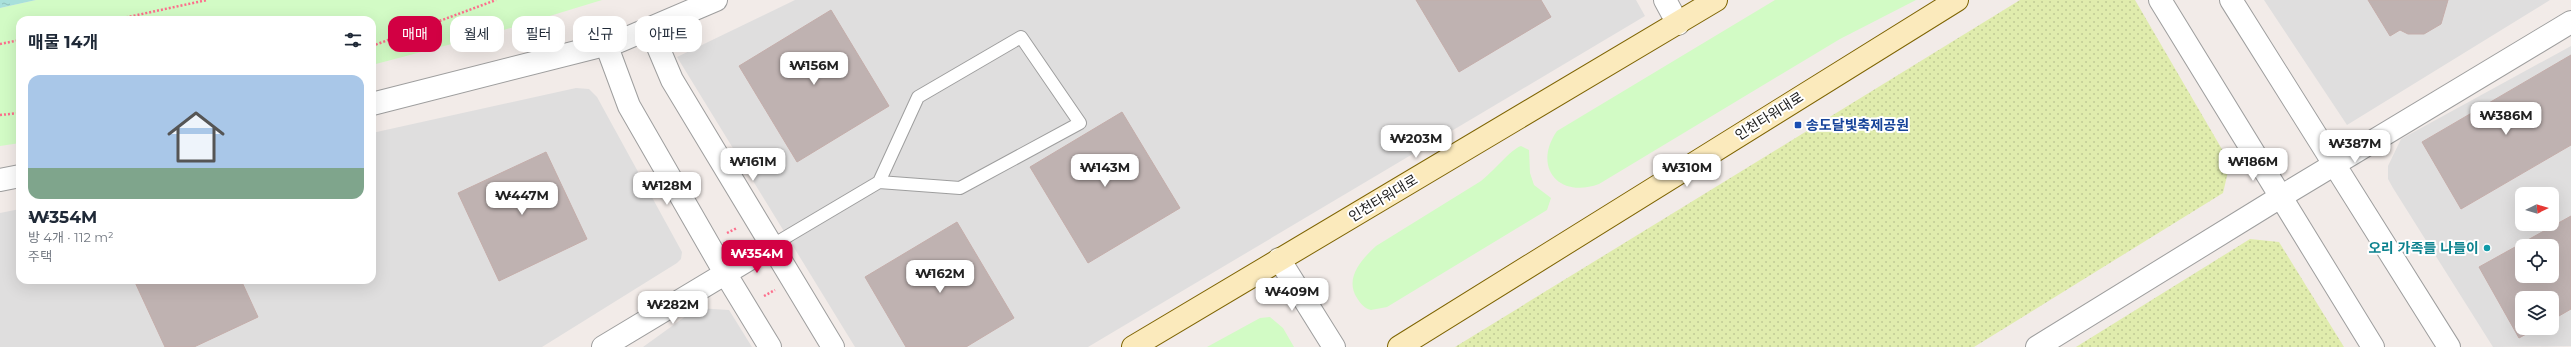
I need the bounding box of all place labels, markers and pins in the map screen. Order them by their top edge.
pin: ₩156M [786,52,842,86]
pin: ₩386M [2478,102,2534,136]
place label: 송도달빛축제공원 [1806,116,1909,134]
marker: 송도달빛축제공원 [1793,120,1803,130]
pin: ₩203M [1388,125,1444,159]
pin: ₩387M [2327,130,2383,164]
pin: ₩161M [725,148,781,182]
pin: ₩186M [2225,148,2281,182]
pin: ₩143M [1077,154,1133,188]
pin: ₩310M [1659,154,1715,188]
pin: ₩128M [639,172,695,206]
pin: ₩447M [494,182,550,216]
place label: 오리 가족들 나들이 [2368,239,2479,257]
pin: ₩354M [729,240,785,274]
marker: 오리 가족들 나들이 [2482,243,2492,253]
pin: ₩162M [912,260,968,294]
pin: ₩409M [1264,278,1320,312]
pin: ₩282M [645,291,701,325]

